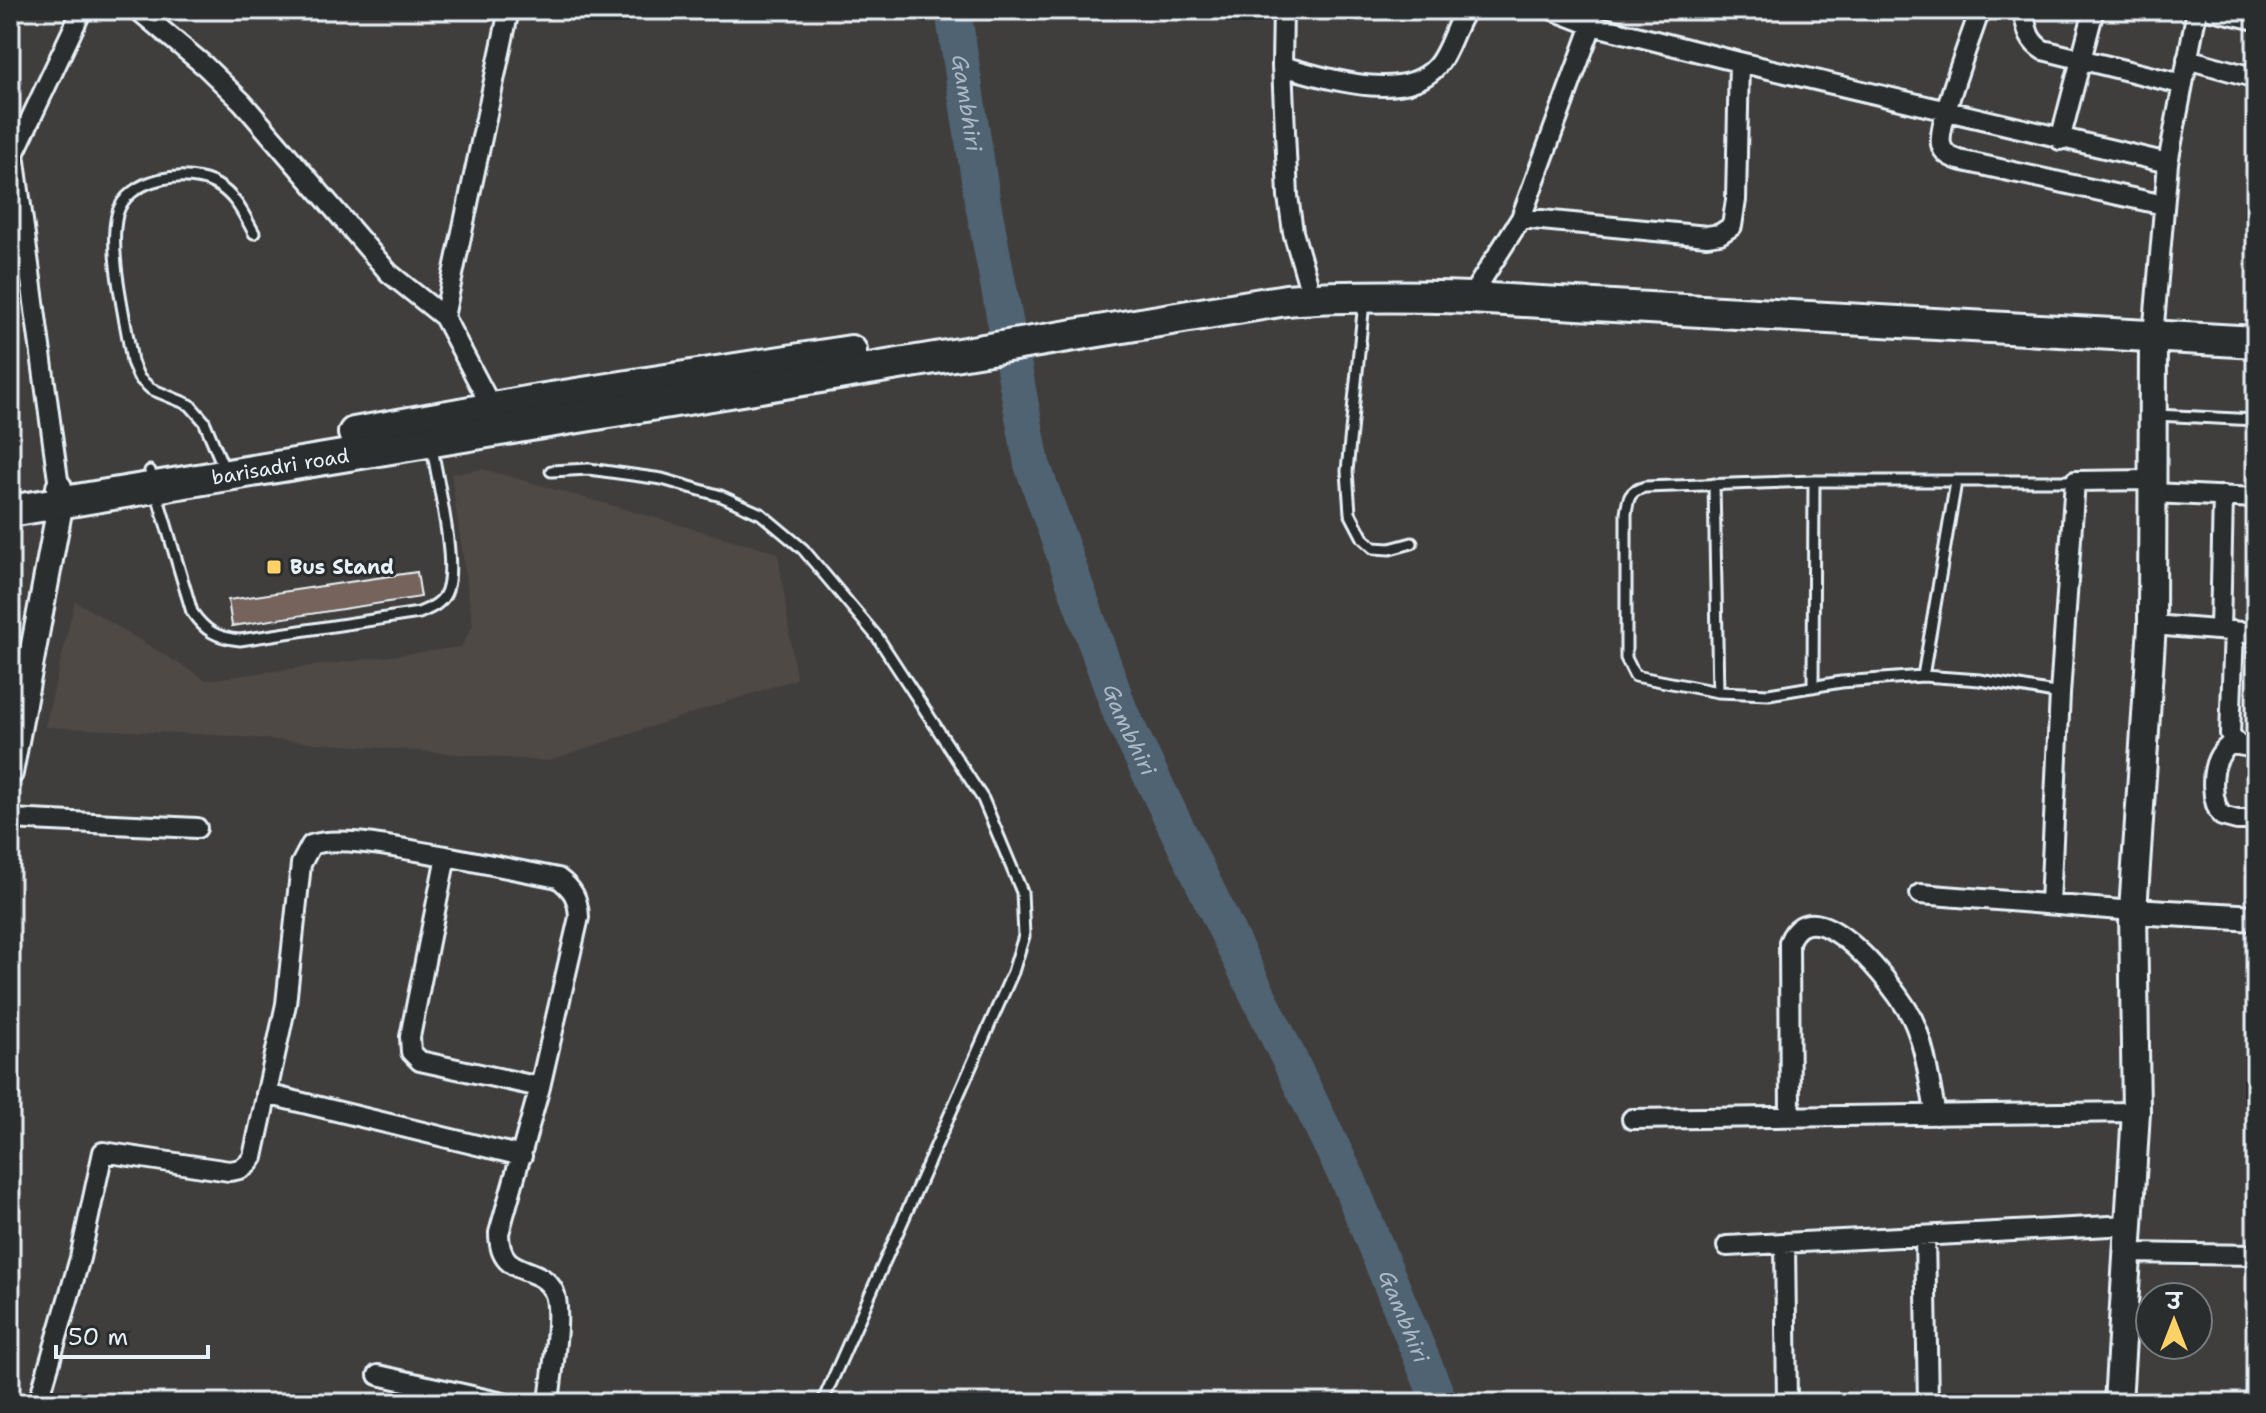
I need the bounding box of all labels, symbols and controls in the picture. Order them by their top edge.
water label: Gambhiri [946,52,989,154]
street label: barisadri road [210,442,351,490]
place label: Bus Stand [290,554,394,580]
marker: Bus Stand [265,558,283,576]
water label: Gambhiri [1097,680,1164,781]
water label: Gambhiri [1372,1265,1437,1368]
north arrow [2134,1281,2214,1361]
text: उ [2165,1287,2184,1316]
scale bar [56,1309,208,1359]
text: 50 m [68,1321,128,1353]

